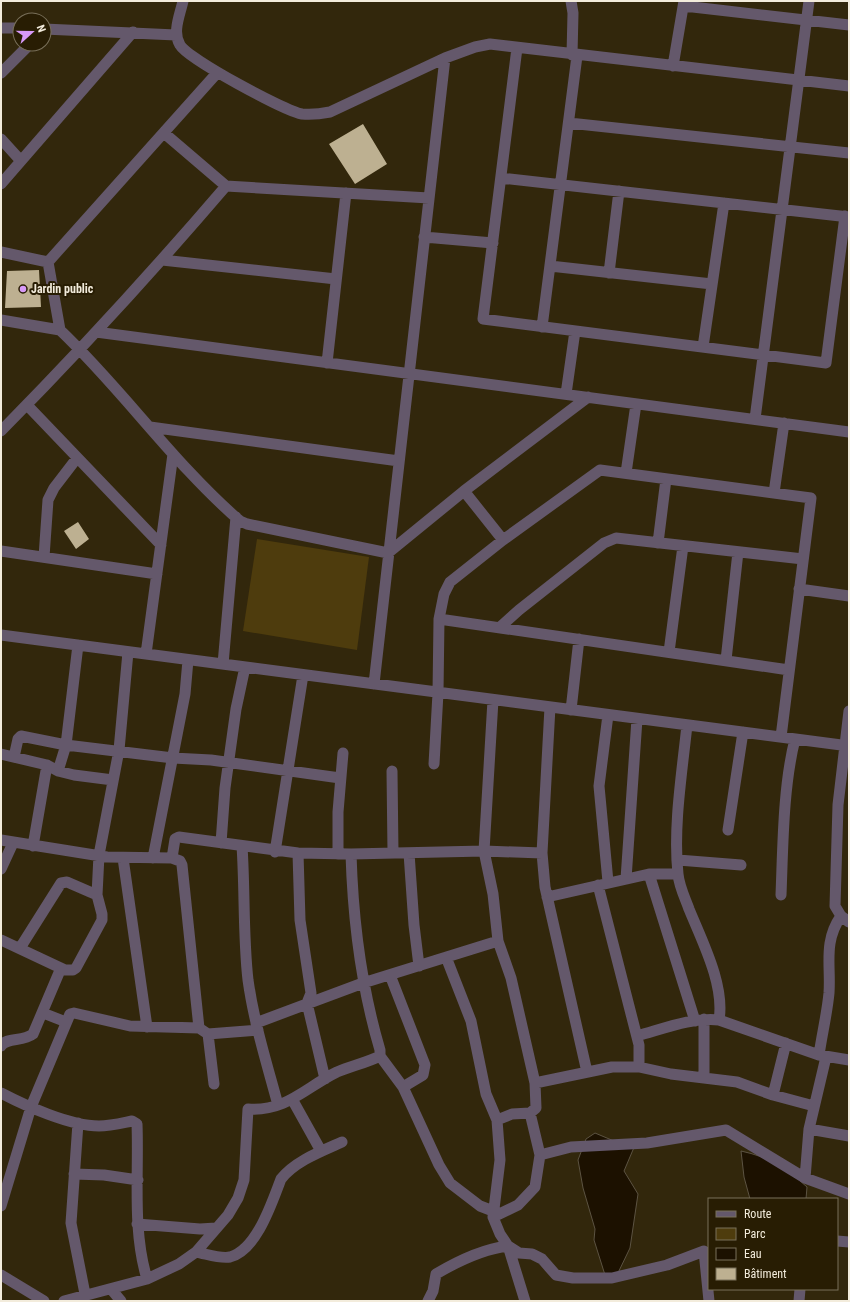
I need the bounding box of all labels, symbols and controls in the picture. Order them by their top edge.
north arrow [12,12,52,52]
text: N [34,23,48,34]
place label: Jardin public [31,282,94,296]
marker: Jardin public [18,284,28,294]
legend [708,1198,838,1290]
text: Route [744,1207,772,1221]
text: Parc [744,1227,766,1241]
text: Eau [744,1247,762,1261]
text: Bâtiment [744,1267,787,1281]

